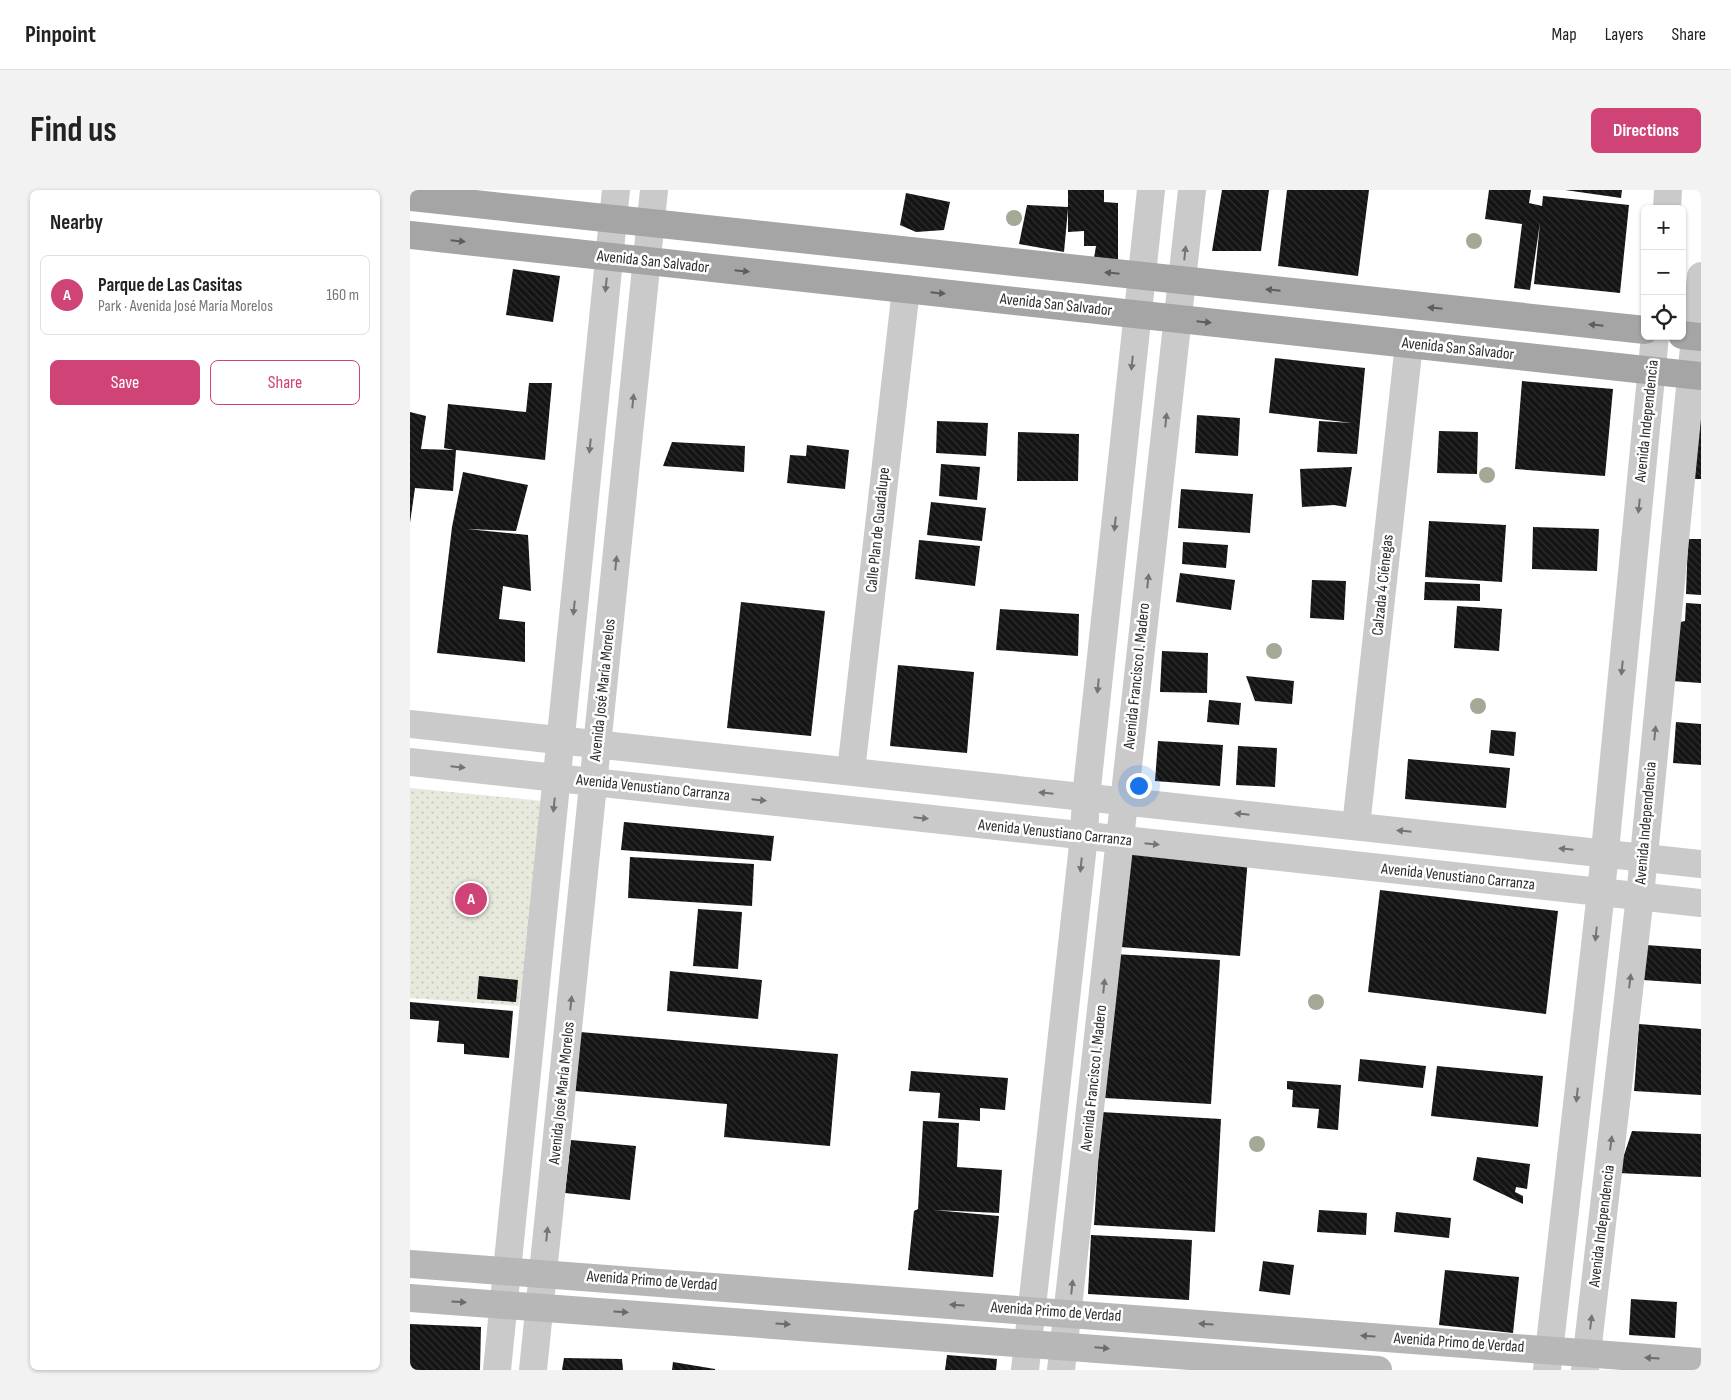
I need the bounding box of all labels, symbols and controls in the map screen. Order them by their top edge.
text: Pinpoint [25,20,96,49]
text: Map [1552,24,1577,45]
text: Layers [1605,24,1644,45]
text: Share [1672,24,1706,45]
button: Directions [1591,108,1701,153]
text: Find us [30,109,117,152]
map controls [1641,205,1686,340]
button: + [1641,205,1686,250]
text: Nearby [50,210,103,235]
one-way arrow [451,237,467,245]
one-way arrow [1181,245,1189,261]
street label: Avenida San Salvador [595,247,710,277]
button: − [1641,250,1686,295]
one-way arrow [734,267,750,275]
one-way arrow [1103,269,1119,277]
text: Parque de Las Casitas [98,274,242,297]
one-way arrow [602,277,610,293]
text: A [63,286,71,305]
text: 160 m [326,286,359,305]
one-way arrow [1265,286,1281,294]
one-way arrow [930,289,946,297]
street label: Avenida San Salvador [998,290,1113,320]
button: locate [1641,295,1686,340]
text: Park · Avenida José María Morelos [98,297,273,316]
one-way arrow [1426,303,1442,311]
one-way arrow [1196,318,1212,326]
one-way arrow [1588,321,1604,329]
street label: Avenida San Salvador [1400,334,1515,364]
one-way arrow [1128,355,1136,371]
street label: Avenida Independencia [1631,359,1663,484]
button: Save [50,360,200,405]
button: Share [210,360,360,405]
one-way arrow [629,393,637,409]
one-way arrow [1162,411,1170,427]
one-way arrow [586,439,594,455]
street label: Calle Plan de Guadalupe [862,466,894,594]
one-way arrow [1634,498,1642,514]
one-way arrow [1111,517,1119,533]
street label: Calzada 4 Ciénegas [1368,533,1398,637]
one-way arrow [612,555,620,571]
one-way arrow [1144,573,1152,589]
one-way arrow [569,600,577,616]
street label: Avenida Francisco I. Madero [1120,602,1154,751]
street label: Avenida José María Morelos [586,618,620,763]
one-way arrow [1618,660,1626,676]
one-way arrow [1094,678,1102,694]
one-way arrow [1651,724,1659,740]
street label: Avenida Independencia [1631,761,1661,886]
one-way arrow [451,763,467,771]
street label: Avenida Venustiano Carranza [574,770,731,806]
your location [1126,773,1152,799]
one-way arrow [1038,789,1054,797]
one-way arrow [752,796,768,804]
one-way arrow [550,797,558,813]
one-way arrow [1234,810,1250,818]
one-way arrow [913,814,929,822]
street label: Avenida Venustiano Carranza [976,815,1133,851]
one-way arrow [1396,827,1412,835]
one-way arrow [1144,840,1160,848]
one-way arrow [1557,845,1573,853]
one-way arrow [1077,857,1085,873]
street label: Avenida Venustiano Carranza [1379,859,1536,895]
pin: A [455,880,487,918]
one-way arrow [1592,926,1600,942]
one-way arrow [1626,973,1634,989]
one-way arrow [1100,978,1108,994]
one-way arrow [567,995,575,1011]
street label: Avenida Francisco I. Madero [1077,1004,1111,1153]
street label: Avenida José María Morelos [545,1021,579,1166]
one-way arrow [1573,1088,1581,1104]
one-way arrow [1607,1134,1615,1150]
street label: Avenida Independencia [1585,1164,1619,1289]
one-way arrow [543,1226,551,1242]
street label: Avenida Primo de Verdad [585,1267,718,1295]
one-way arrow [1068,1279,1076,1295]
one-way arrow [451,1298,467,1306]
street label: Avenida Primo de Verdad [989,1298,1122,1326]
one-way arrow [949,1300,965,1308]
one-way arrow [613,1309,629,1317]
one-way arrow [1587,1313,1595,1329]
one-way arrow [1198,1320,1214,1328]
one-way arrow [775,1321,791,1329]
street label: Avenida Primo de Verdad [1392,1329,1525,1357]
one-way arrow [1360,1332,1376,1340]
one-way arrow [1094,1344,1110,1352]
one-way arrow [1644,1354,1660,1362]

